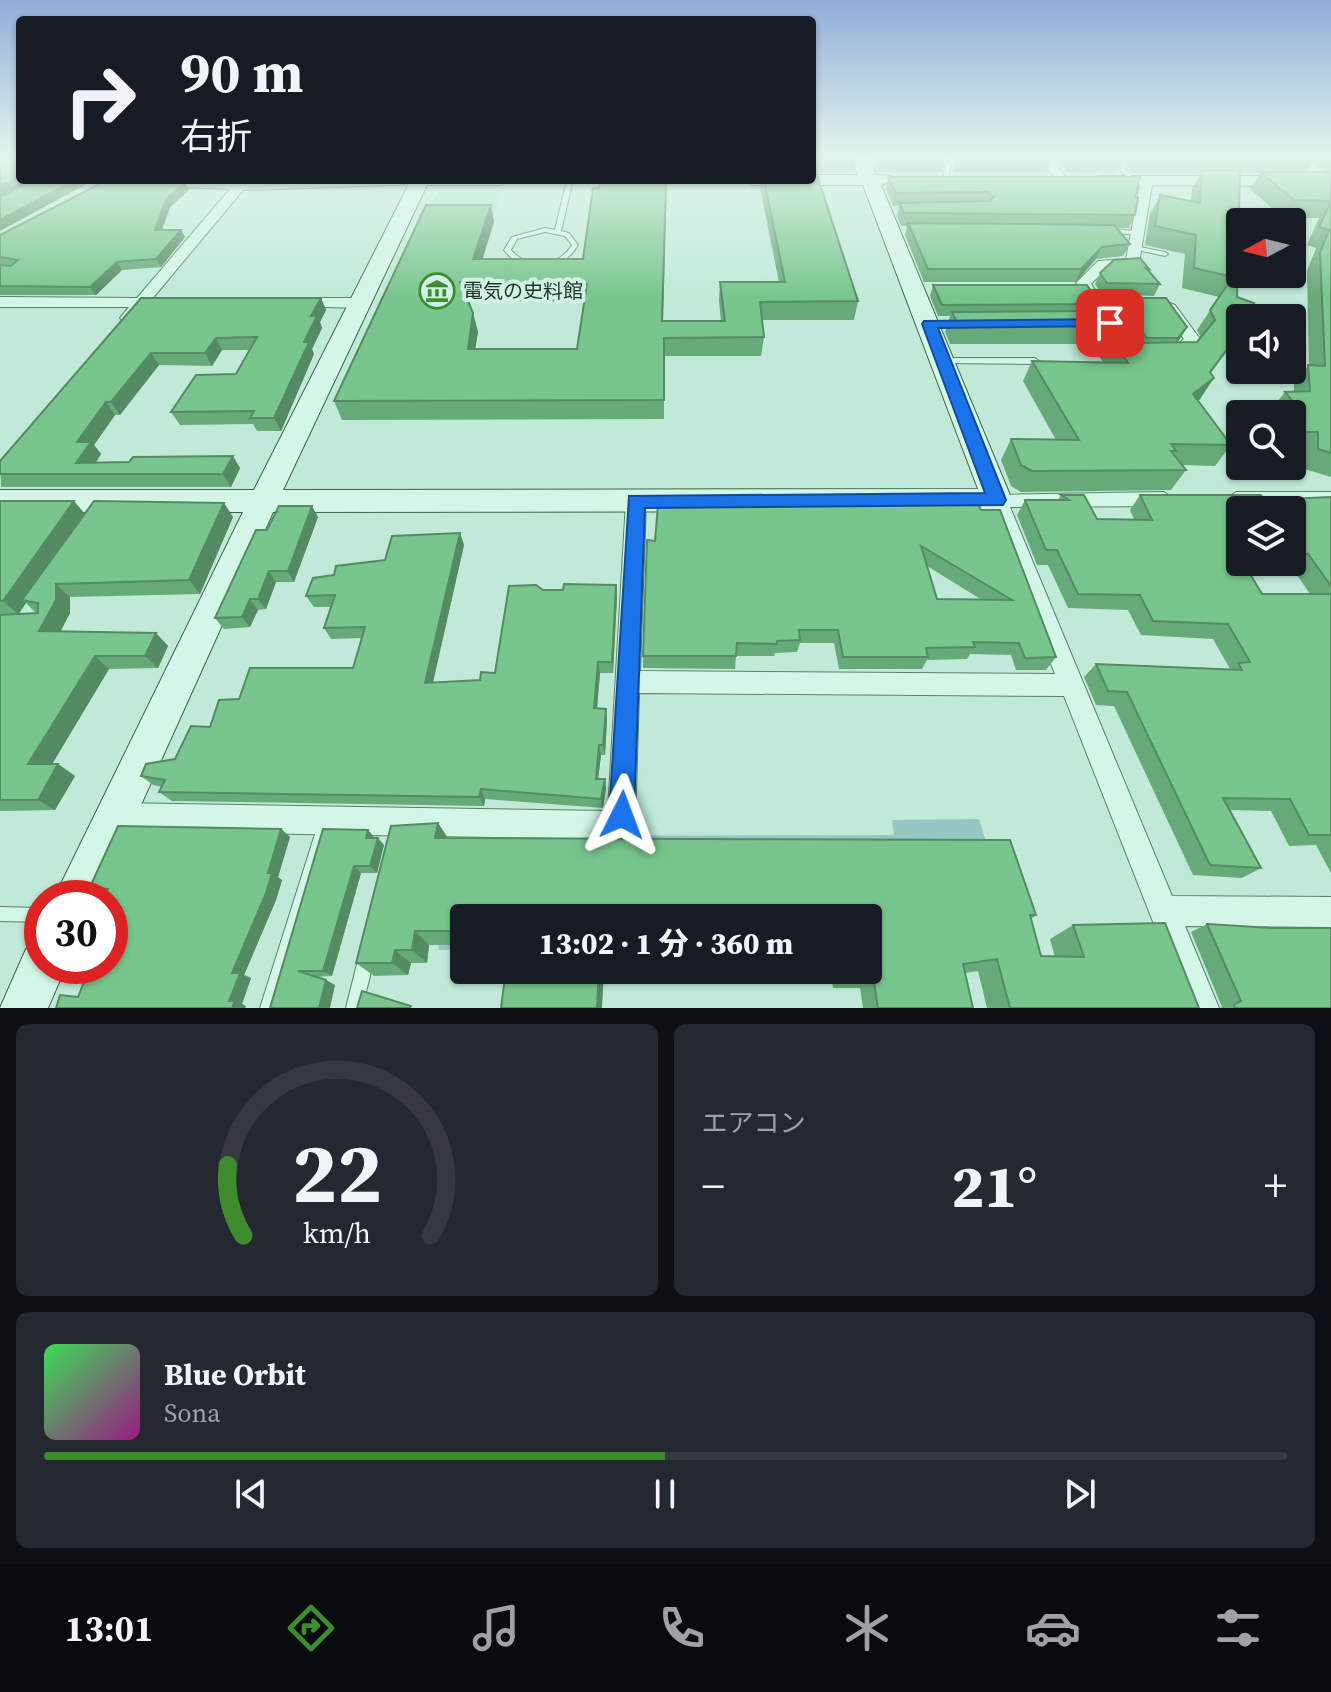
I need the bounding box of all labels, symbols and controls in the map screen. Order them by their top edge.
text: 90 m [180,34,303,111]
icon: right [48,48,152,152]
text: 右折 [180,112,252,161]
north arrow [1226,208,1306,288]
map controls [1226,208,1306,576]
museum icon: 電気の史料館 [418,272,456,310]
place label: 電気の史料館 [463,277,583,305]
pin [1076,289,1144,357]
icon: arrive [1088,301,1132,345]
button: sound [1226,304,1306,384]
button: search [1226,400,1306,480]
button: layers [1226,496,1306,576]
position arrow [580,773,664,857]
speed limit sign: 30 [24,880,128,984]
text: 13:02 · 1 分 · 360 m [539,923,793,964]
text: エアコン [702,1105,806,1141]
text: 22 [292,1116,382,1230]
text: 21° [951,1145,1037,1227]
text: − [702,1155,725,1216]
text: + [1264,1155,1287,1216]
text: km/h [303,1213,371,1253]
text: Blue Orbit [164,1354,306,1395]
text: Sona [164,1395,221,1431]
icon: previous [229,1472,273,1516]
icon: pause [643,1472,687,1516]
icon: next [1058,1472,1102,1516]
icon: directions [283,1600,339,1656]
icon: music [468,1600,524,1656]
icon: phone [654,1600,710,1656]
icon: climate [839,1600,895,1656]
icon: car [1025,1600,1081,1656]
icon: filters [1210,1600,1266,1656]
text: 13:01 [65,1604,154,1653]

